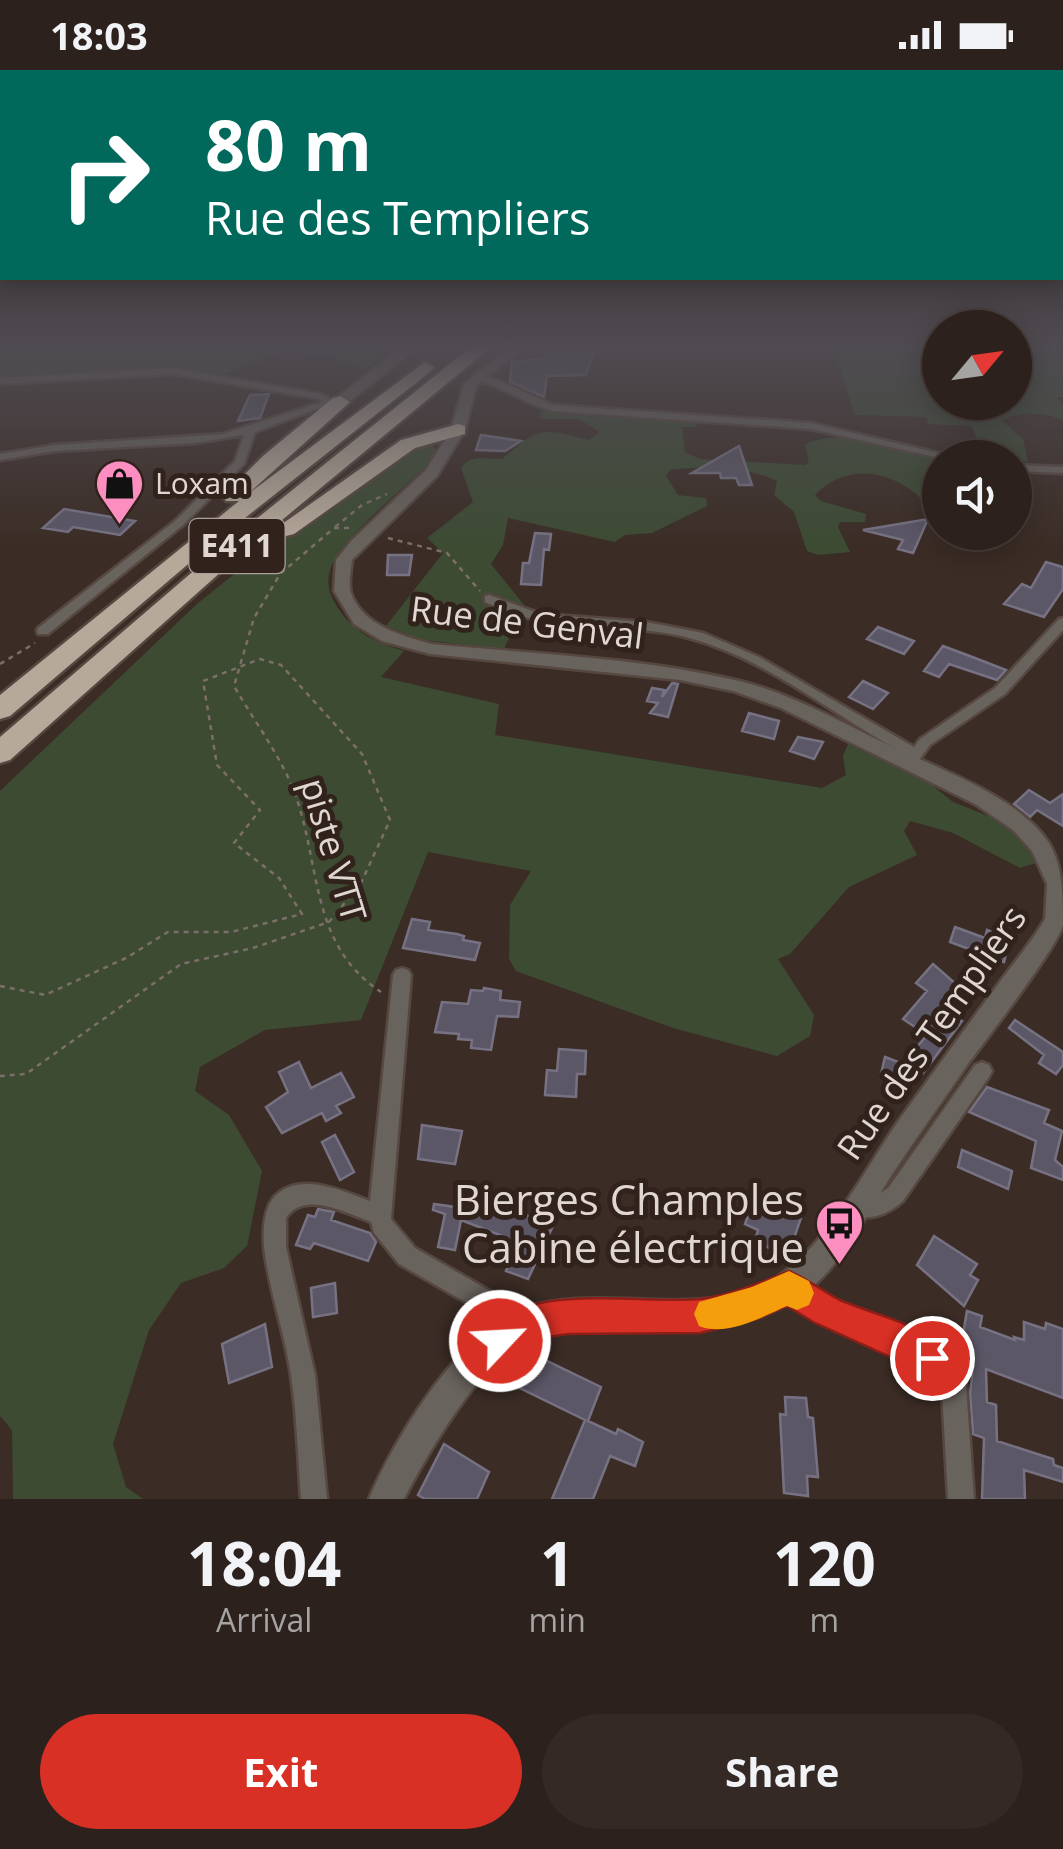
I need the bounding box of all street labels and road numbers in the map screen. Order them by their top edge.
road number: E411 [190,519,284,573]
street label: Rue de Genval [408,584,646,659]
street label: piste VTT [290,772,378,927]
street label: Rue des Templiers [826,896,1036,1168]

